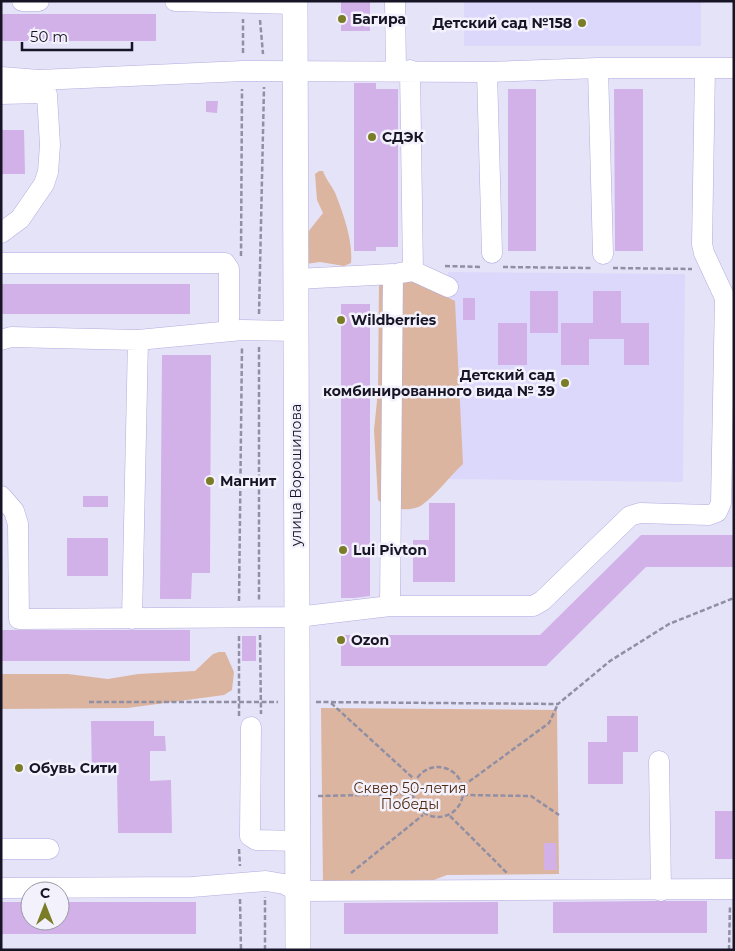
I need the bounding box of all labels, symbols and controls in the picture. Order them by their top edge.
place label: Багира [352,10,406,28]
marker: Багира [336,13,348,25]
place label: Детский сад №158 [432,14,572,32]
marker: Детский сад №158 [576,17,588,29]
scale bar [22,20,132,52]
text: 50 m [30,27,68,46]
place label: СДЭК [382,128,425,146]
marker: СДЭК [366,131,378,143]
place label: Wildberries [351,311,437,329]
marker: Wildberries [335,314,347,326]
place label: Детский сад комбинированного вида № 39 [323,366,555,400]
marker: Детский сад комбинированного вида № 39 [559,377,571,389]
street label: улица Ворошилова [287,404,305,547]
place label: Магнит [220,472,277,490]
marker: Магнит [204,475,216,487]
place label: Lui Pivton [353,541,427,559]
marker: Lui Pivton [337,544,349,556]
place label: Ozon [351,631,389,649]
marker: Ozon [335,634,347,646]
place label: Обувь Сити [29,759,117,777]
marker: Обувь Сити [13,762,25,774]
park label: Сквер 50-летия Победы [353,779,467,813]
north arrow [20,881,70,931]
text: С [40,884,50,902]

